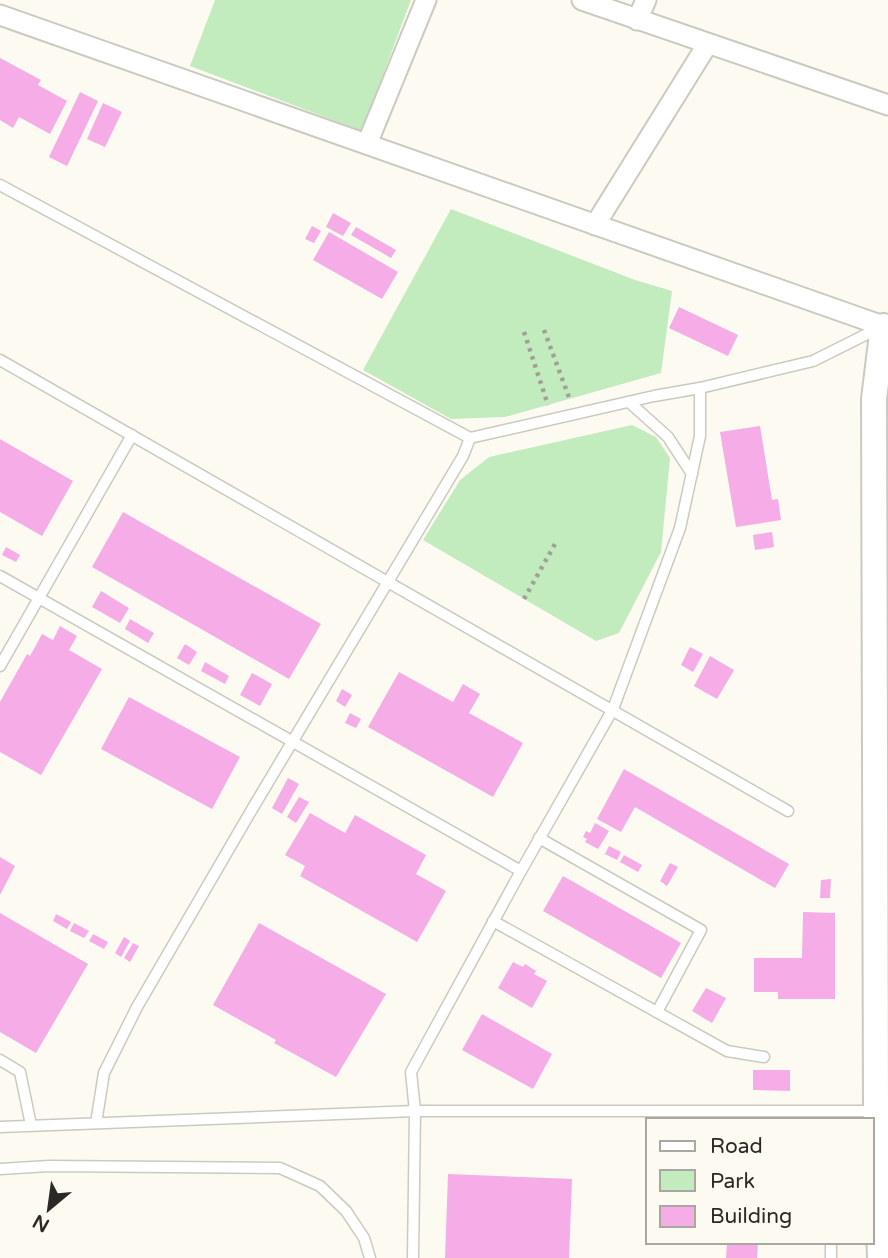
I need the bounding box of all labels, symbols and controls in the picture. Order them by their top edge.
legend [646,1118,874,1244]
text: Road [710,1134,763,1159]
text: Park [710,1169,755,1194]
north arrow [14,1174,84,1244]
text: Building [710,1204,792,1229]
text: N [29,1210,53,1236]

